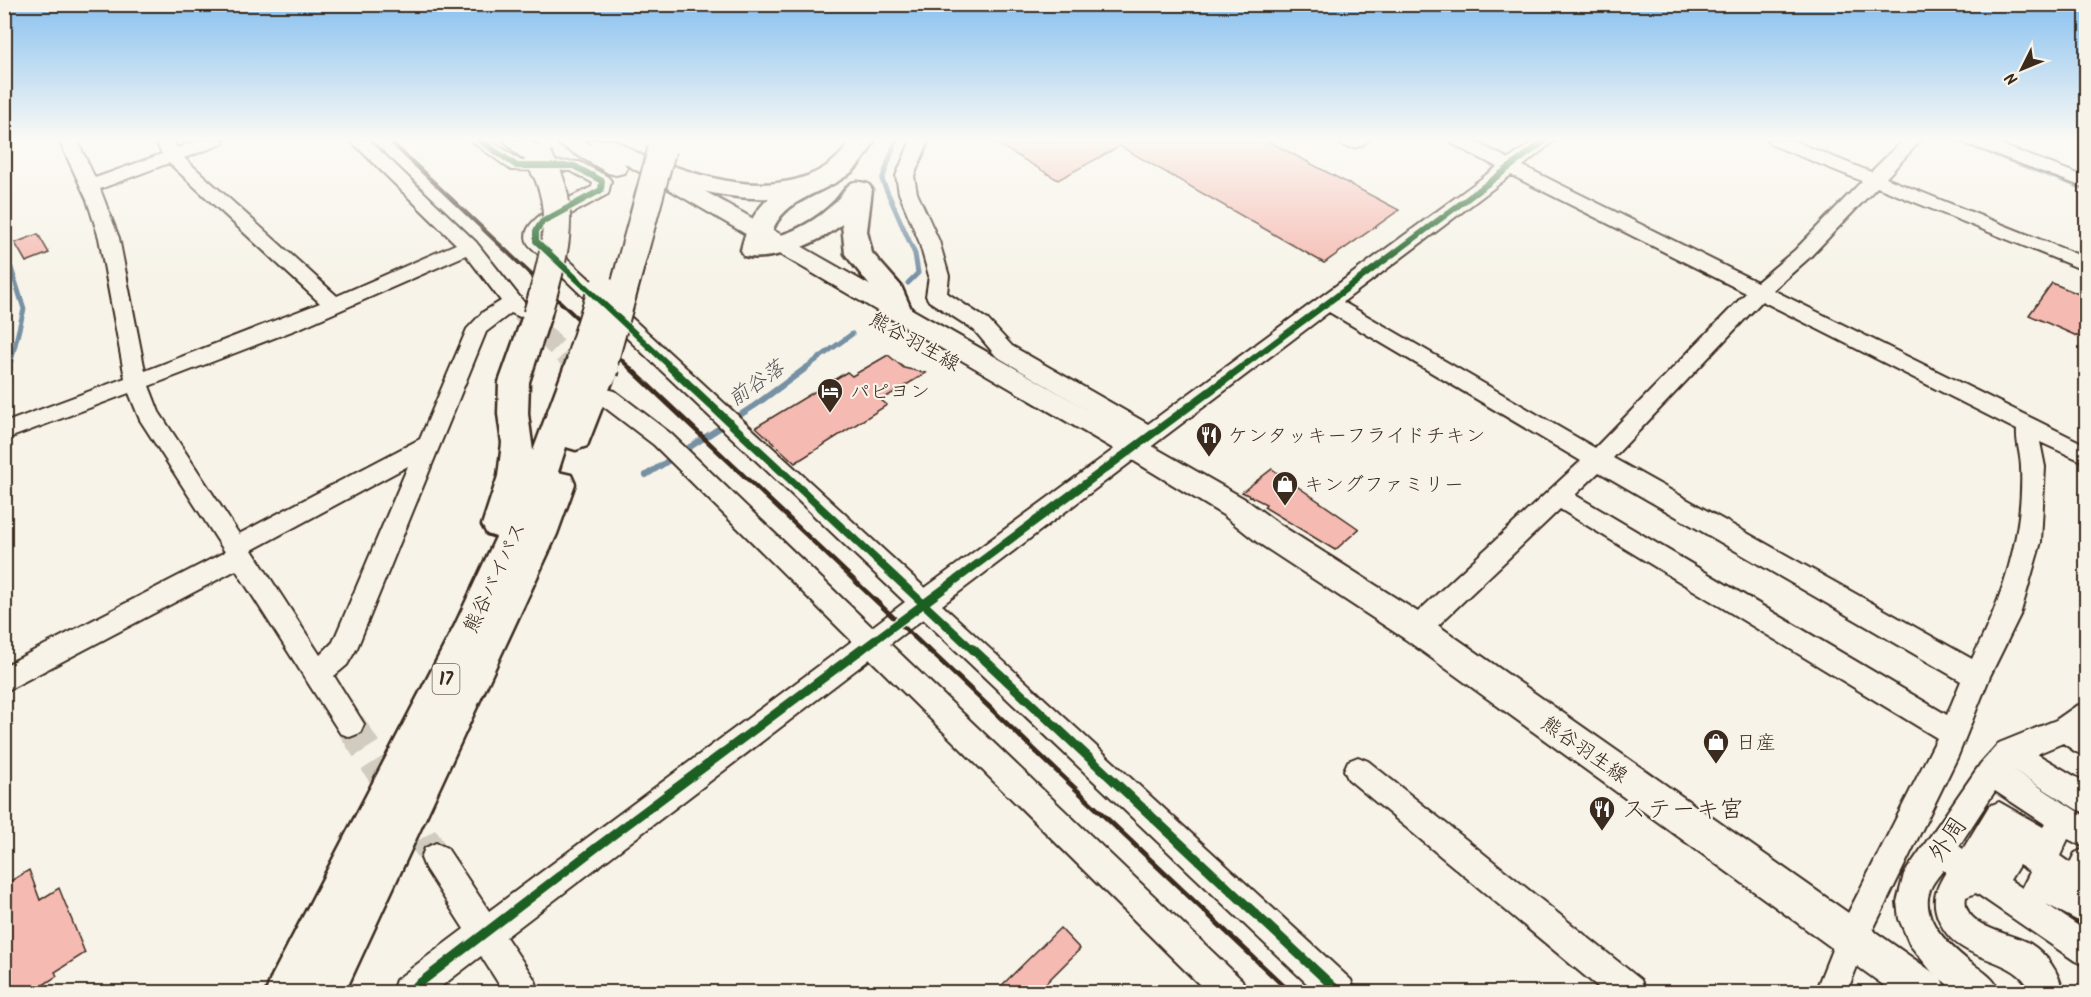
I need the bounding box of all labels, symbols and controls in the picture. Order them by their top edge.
north arrow [1992,39,2052,99]
text: N [2000,66,2025,90]
street label: 熊谷羽生線 [863,305,966,381]
water label: 前谷落 [722,351,794,416]
hotel icon: パピヨン [815,376,845,414]
place label: パピヨン [850,377,930,409]
restaurant icon: ケンタッキーフライドチキン [1194,420,1224,458]
place label: ケンタッキーフライドチキン [1228,421,1486,453]
shop icon: キングファミリー [1270,469,1300,507]
place label: キングファミリー [1304,470,1464,502]
street label: 熊谷バイパス [456,517,536,639]
road number: 17 [432,664,460,694]
street label: 熊谷羽生線 [1534,709,1634,792]
shop icon: 日産 [1701,727,1731,765]
place label: 日産 [1736,728,1776,760]
place label: ステーキ宮 [1622,791,1743,830]
restaurant icon: ステーキ宮 [1587,794,1617,832]
street label: 外周 [1919,809,1978,871]

